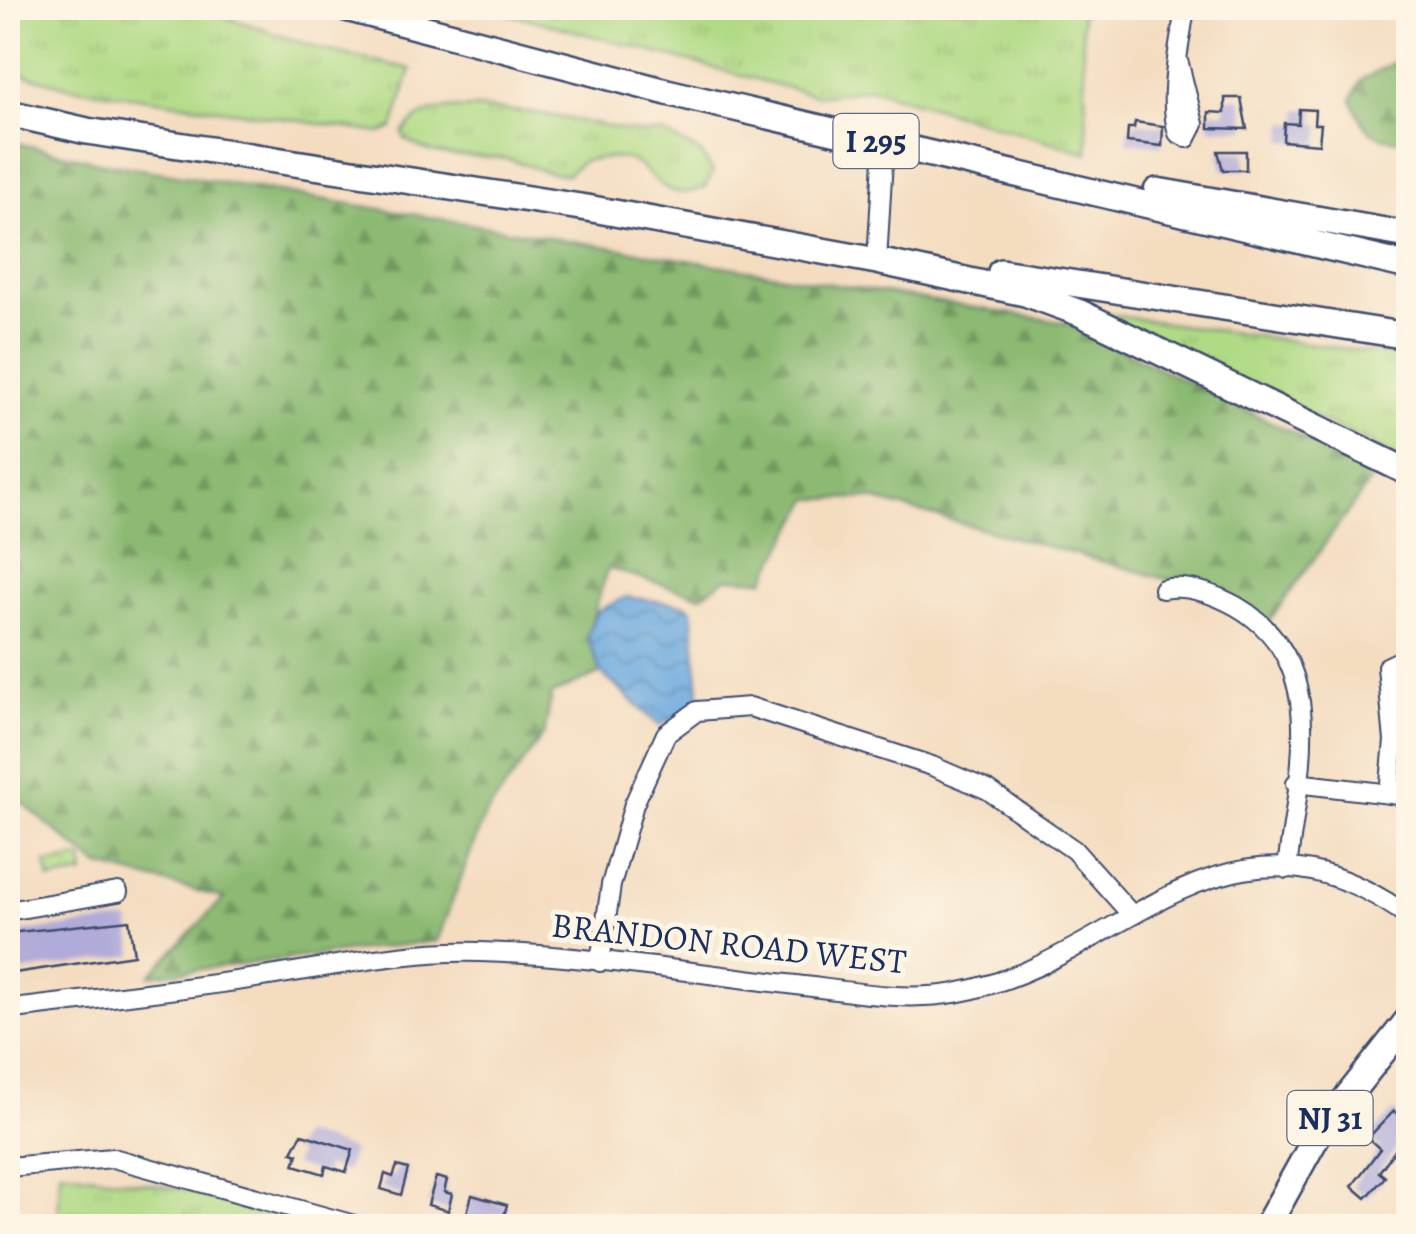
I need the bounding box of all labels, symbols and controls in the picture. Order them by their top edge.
road number: I 295 [834,114,918,168]
street label: BRANDON ROAD WEST [549,900,909,986]
road number: NJ 31 [1288,1091,1372,1145]

